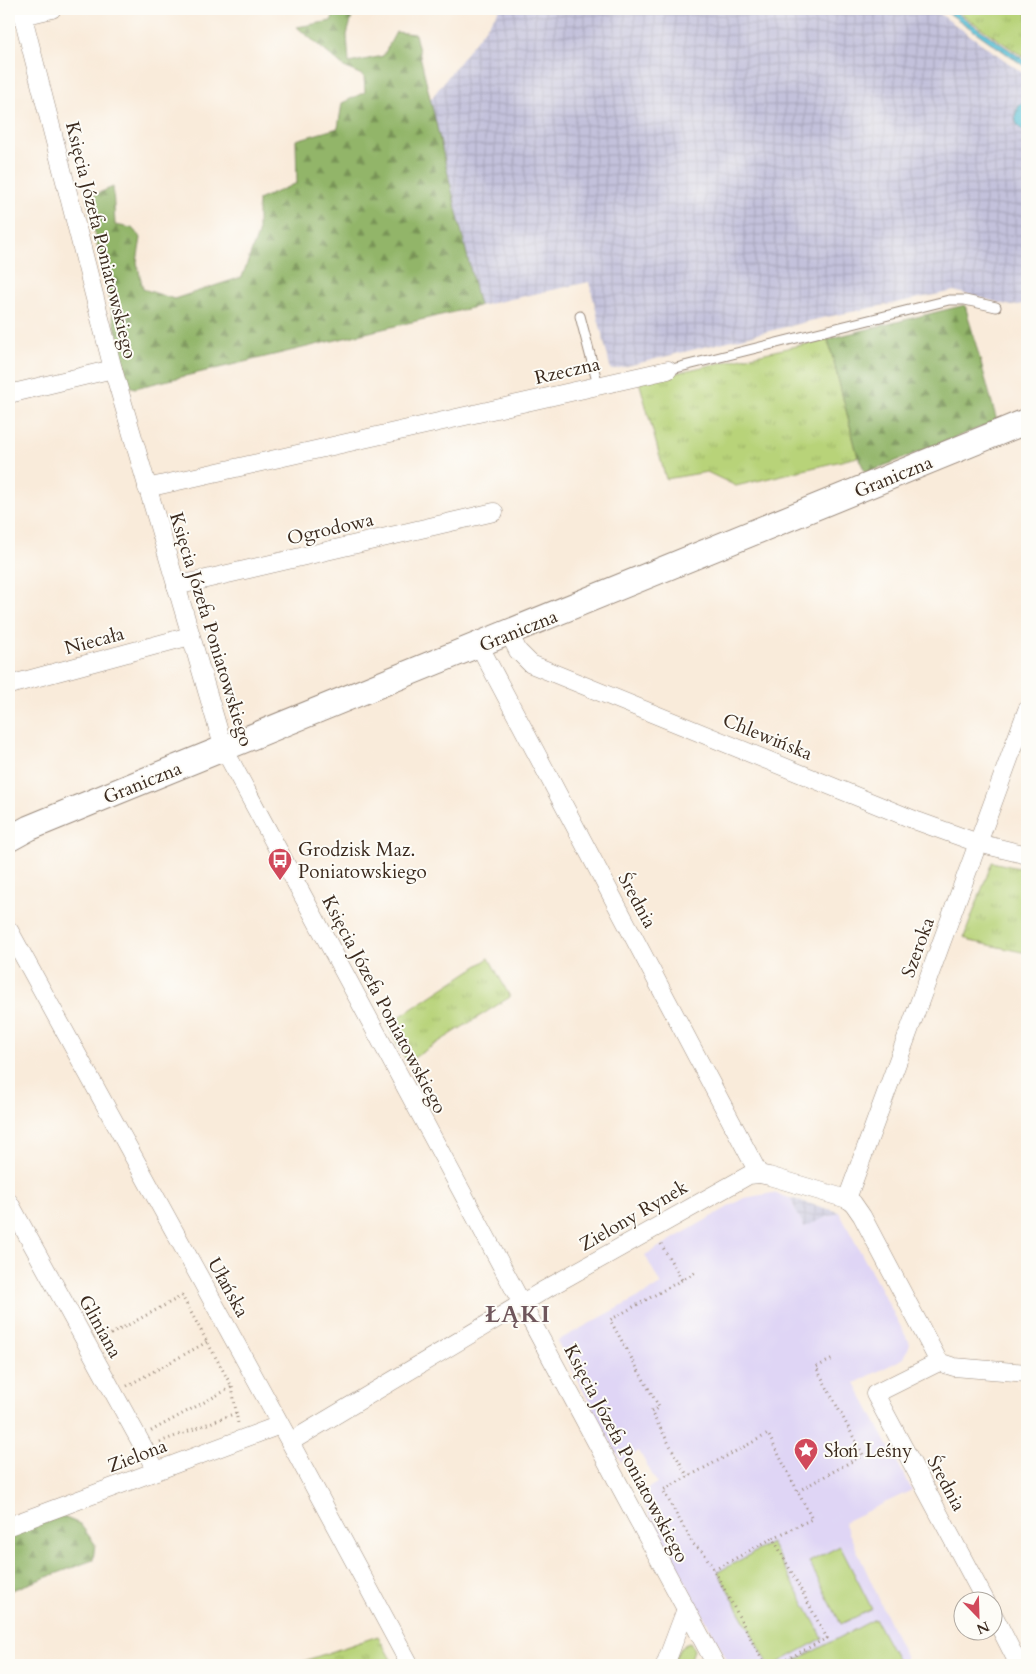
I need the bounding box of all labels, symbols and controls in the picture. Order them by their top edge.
street label: Księcia Józefa Poniatowskiego [59,119,143,362]
street label: Rzeczna [532,351,603,391]
street label: Graniczna [850,449,936,504]
street label: Ogrodowa [284,506,376,552]
street label: Księcia Józefa Poniatowskiego [163,509,259,750]
street label: Graniczna [475,603,561,658]
street label: Niecała [62,621,127,661]
street label: Chlewińska [719,707,816,767]
street label: Graniczna [99,755,185,810]
place label: Grodzisk Maz. Poniatowskiego [298,837,427,885]
bus stop icon: Grodzisk Maz. Poniatowskiego [267,847,293,881]
street label: Średnia [612,868,663,933]
street label: Księcia Józefa Poniatowskiego [315,891,453,1118]
street label: Szeroka [895,914,941,981]
street label: Zielony Rynek [574,1174,693,1257]
street label: Ułańska [201,1253,255,1322]
street label: Gliniana [72,1290,128,1363]
district label: ŁĄKI [485,1298,551,1331]
street label: Księcia Józefa Poniatowskiego [557,1340,695,1567]
street label: Zielona [104,1433,171,1479]
place icon: Słoń Leśny [793,1437,819,1471]
place label: Słoń Leśny [824,1438,912,1464]
street label: Średnia [921,1451,972,1516]
north arrow [954,1592,1004,1642]
text: N [974,1616,992,1639]

